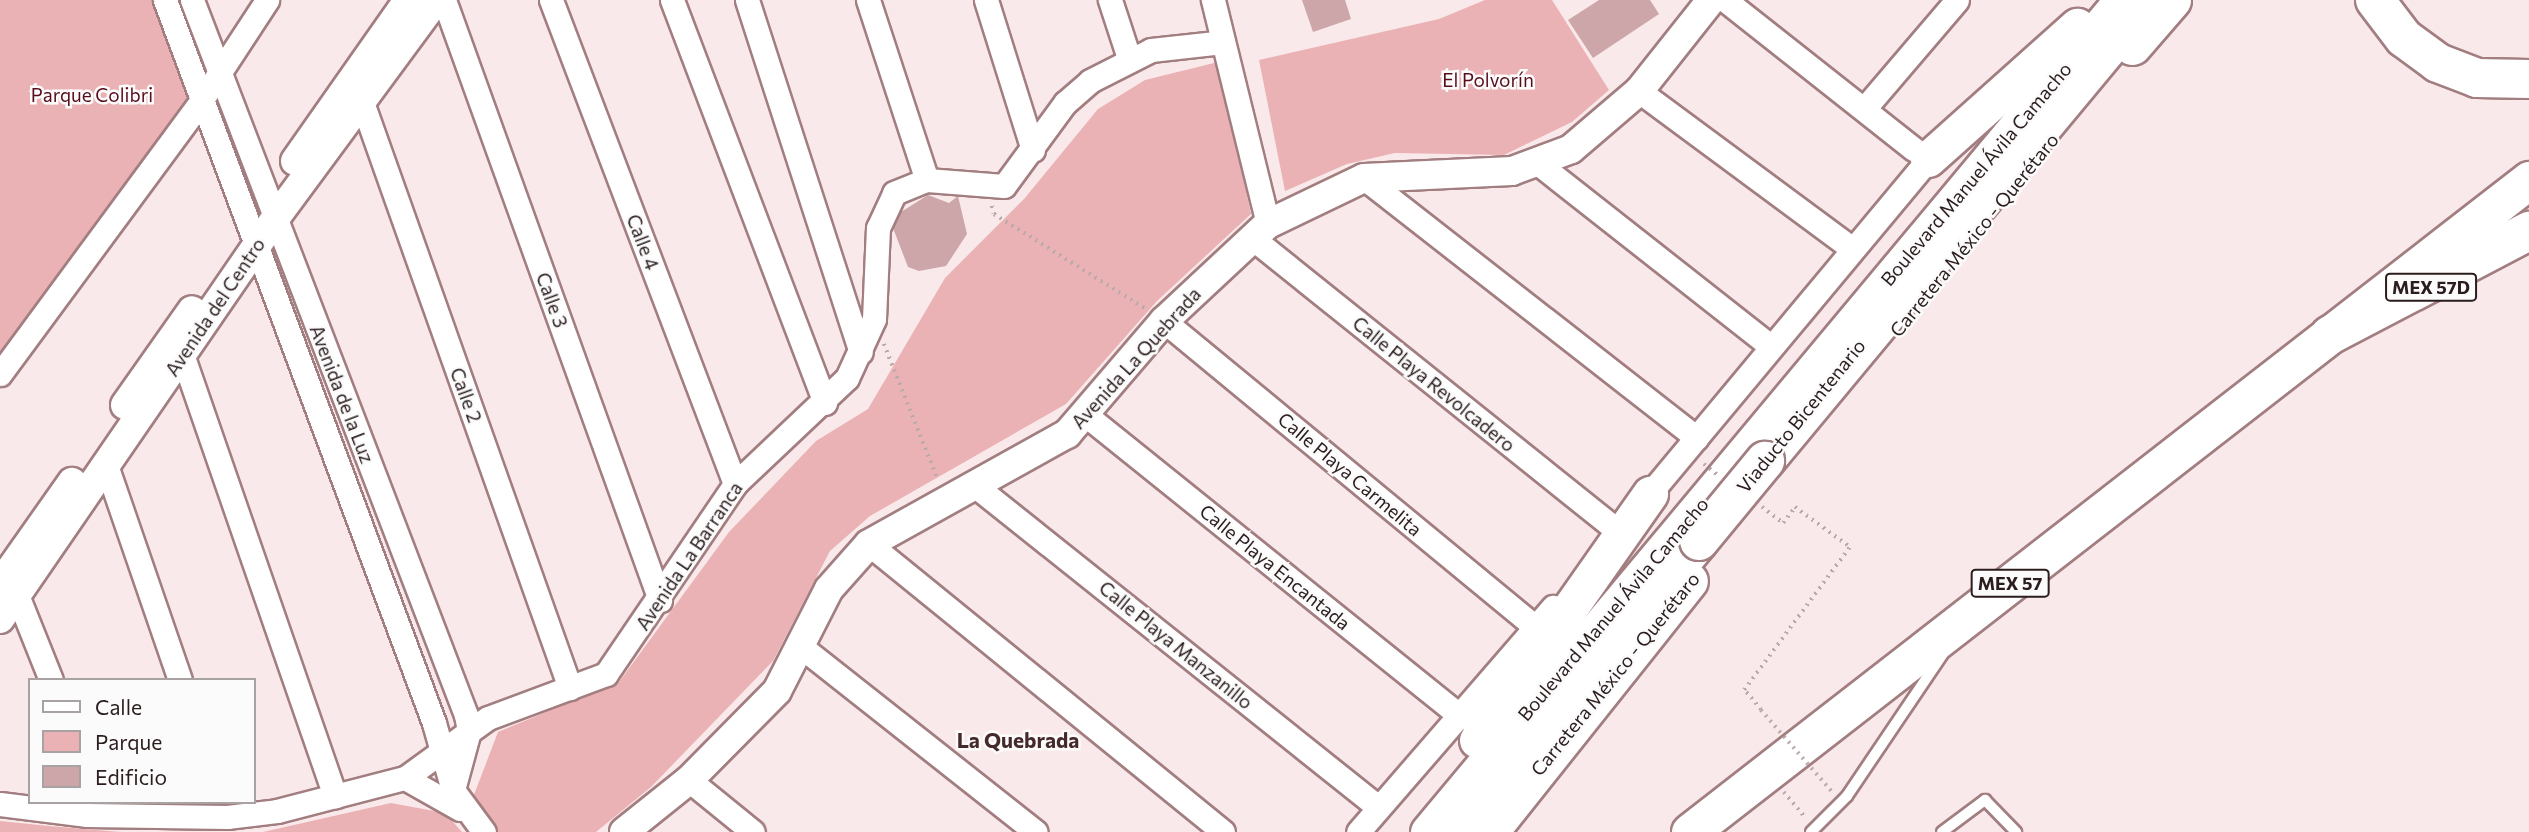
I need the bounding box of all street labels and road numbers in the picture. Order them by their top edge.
street label: Boulevard Manuel Ávila Camacho [1876,58,2076,290]
street label: Carretera México - Querétaro [1885,129,2063,341]
street label: Calle 4 [622,211,664,273]
street label: Avenida del Centro [160,234,270,380]
street label: Calle 3 [532,269,572,331]
road number: MEX 57D [2384,272,2478,302]
street label: Avenida La Quebrada [1067,283,1205,433]
street label: Calle Playa Revolcadero [1348,311,1520,457]
street label: Avenida de la Luz [305,322,379,466]
street label: Viaducto Bicentenario [1732,335,1870,497]
street label: Calle 2 [446,364,486,426]
street label: Calle Playa Carmelita [1274,407,1426,541]
street label: Avenida La Barranca [631,478,747,634]
street label: Boulevard Manuel Ávila Camacho [1513,493,1713,725]
street label: Calle Playa Encantada [1195,499,1355,635]
street label: Carretera México - Querétaro [1526,568,1704,780]
road number: MEX 57 [1970,568,2050,598]
street label: Calle Playa Manzanillo [1095,576,1257,714]

